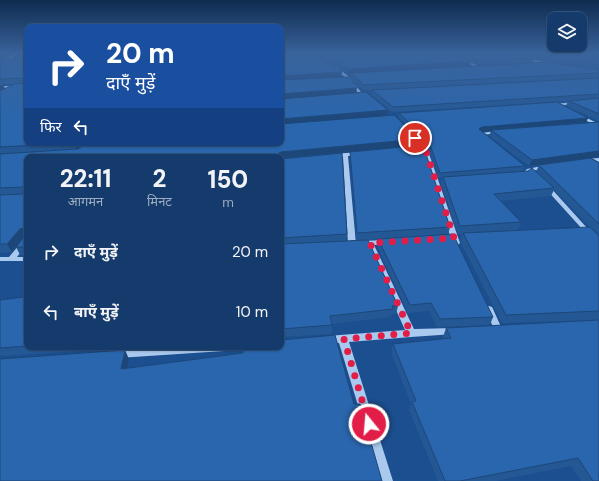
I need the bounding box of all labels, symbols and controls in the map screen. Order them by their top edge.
map controls [547,12,587,52]
button: layers [547,12,587,52]
text: 20 m [106,35,175,72]
icon: right [40,40,92,92]
text: दाएँ मुड़ें [106,71,155,95]
icon: left [70,116,92,138]
text: फिर [40,117,62,137]
pin [398,121,432,155]
icon: arrive [404,127,426,149]
text: 22:11 [60,163,111,194]
text: 2 [153,163,166,194]
text: 150 [208,164,248,195]
text: आगमन [68,193,103,210]
text: मिनट [147,193,172,210]
text: m [222,194,234,211]
icon: right [40,241,62,263]
text: दाएँ मुड़ें [74,242,118,262]
text: 20 m [232,242,268,262]
icon: left [40,301,62,323]
text: बाएँ मुड़ें [74,302,119,322]
text: 10 m [236,302,268,322]
position arrow [348,403,390,445]

